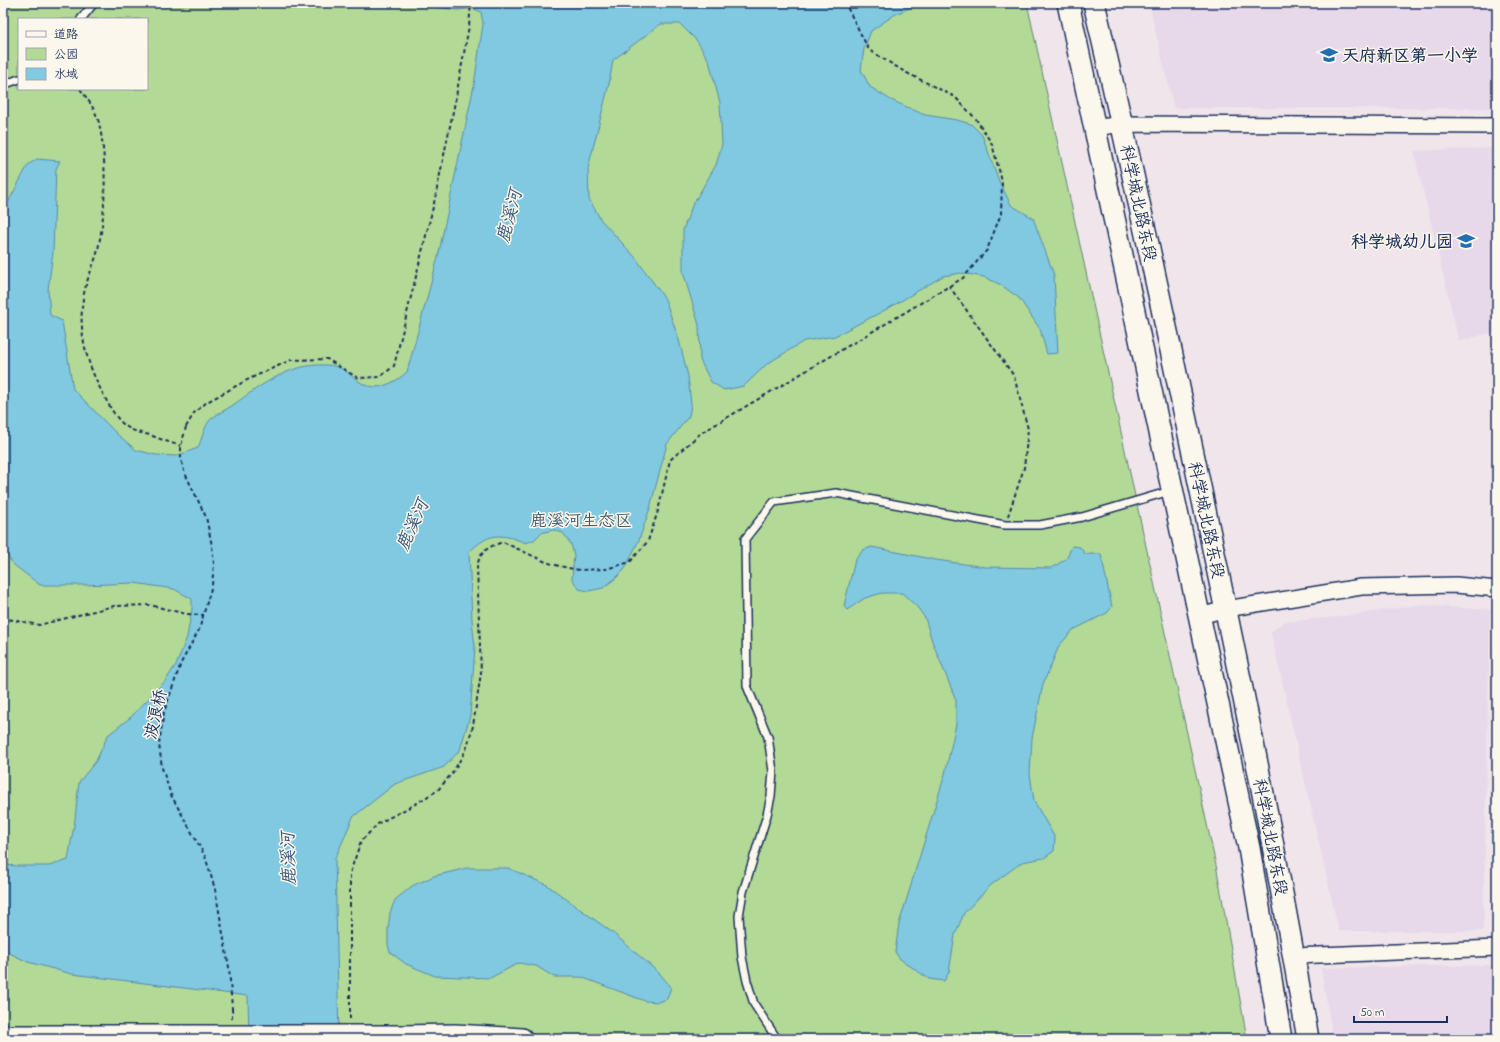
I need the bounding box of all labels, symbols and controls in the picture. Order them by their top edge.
legend [18,18,148,90]
text: 道路 [54,26,78,44]
place label: 天府新区第一小学 [1342,44,1478,69]
school or university icon: 天府新区第一小学 [1319,45,1339,65]
text: 公园 [54,46,78,64]
text: 水域 [54,66,78,84]
street label: 科学城北路东段 [1113,143,1162,264]
water label: 鹿溪河 [491,184,531,246]
place label: 科学城幼儿园 [1351,230,1453,255]
school or university icon: 科学城幼儿园 [1456,231,1476,251]
street label: 科学城北路东段 [1181,460,1230,581]
water label: 鹿溪河 [391,493,438,556]
park label: 鹿溪河生态区 [530,509,632,534]
street label: 波浪桥 [139,687,174,742]
street label: 科学城北路东段 [1246,776,1293,898]
water label: 鹿溪河 [276,828,304,886]
scale bar [1354,998,1447,1024]
text: 50 m [1360,1004,1384,1022]

